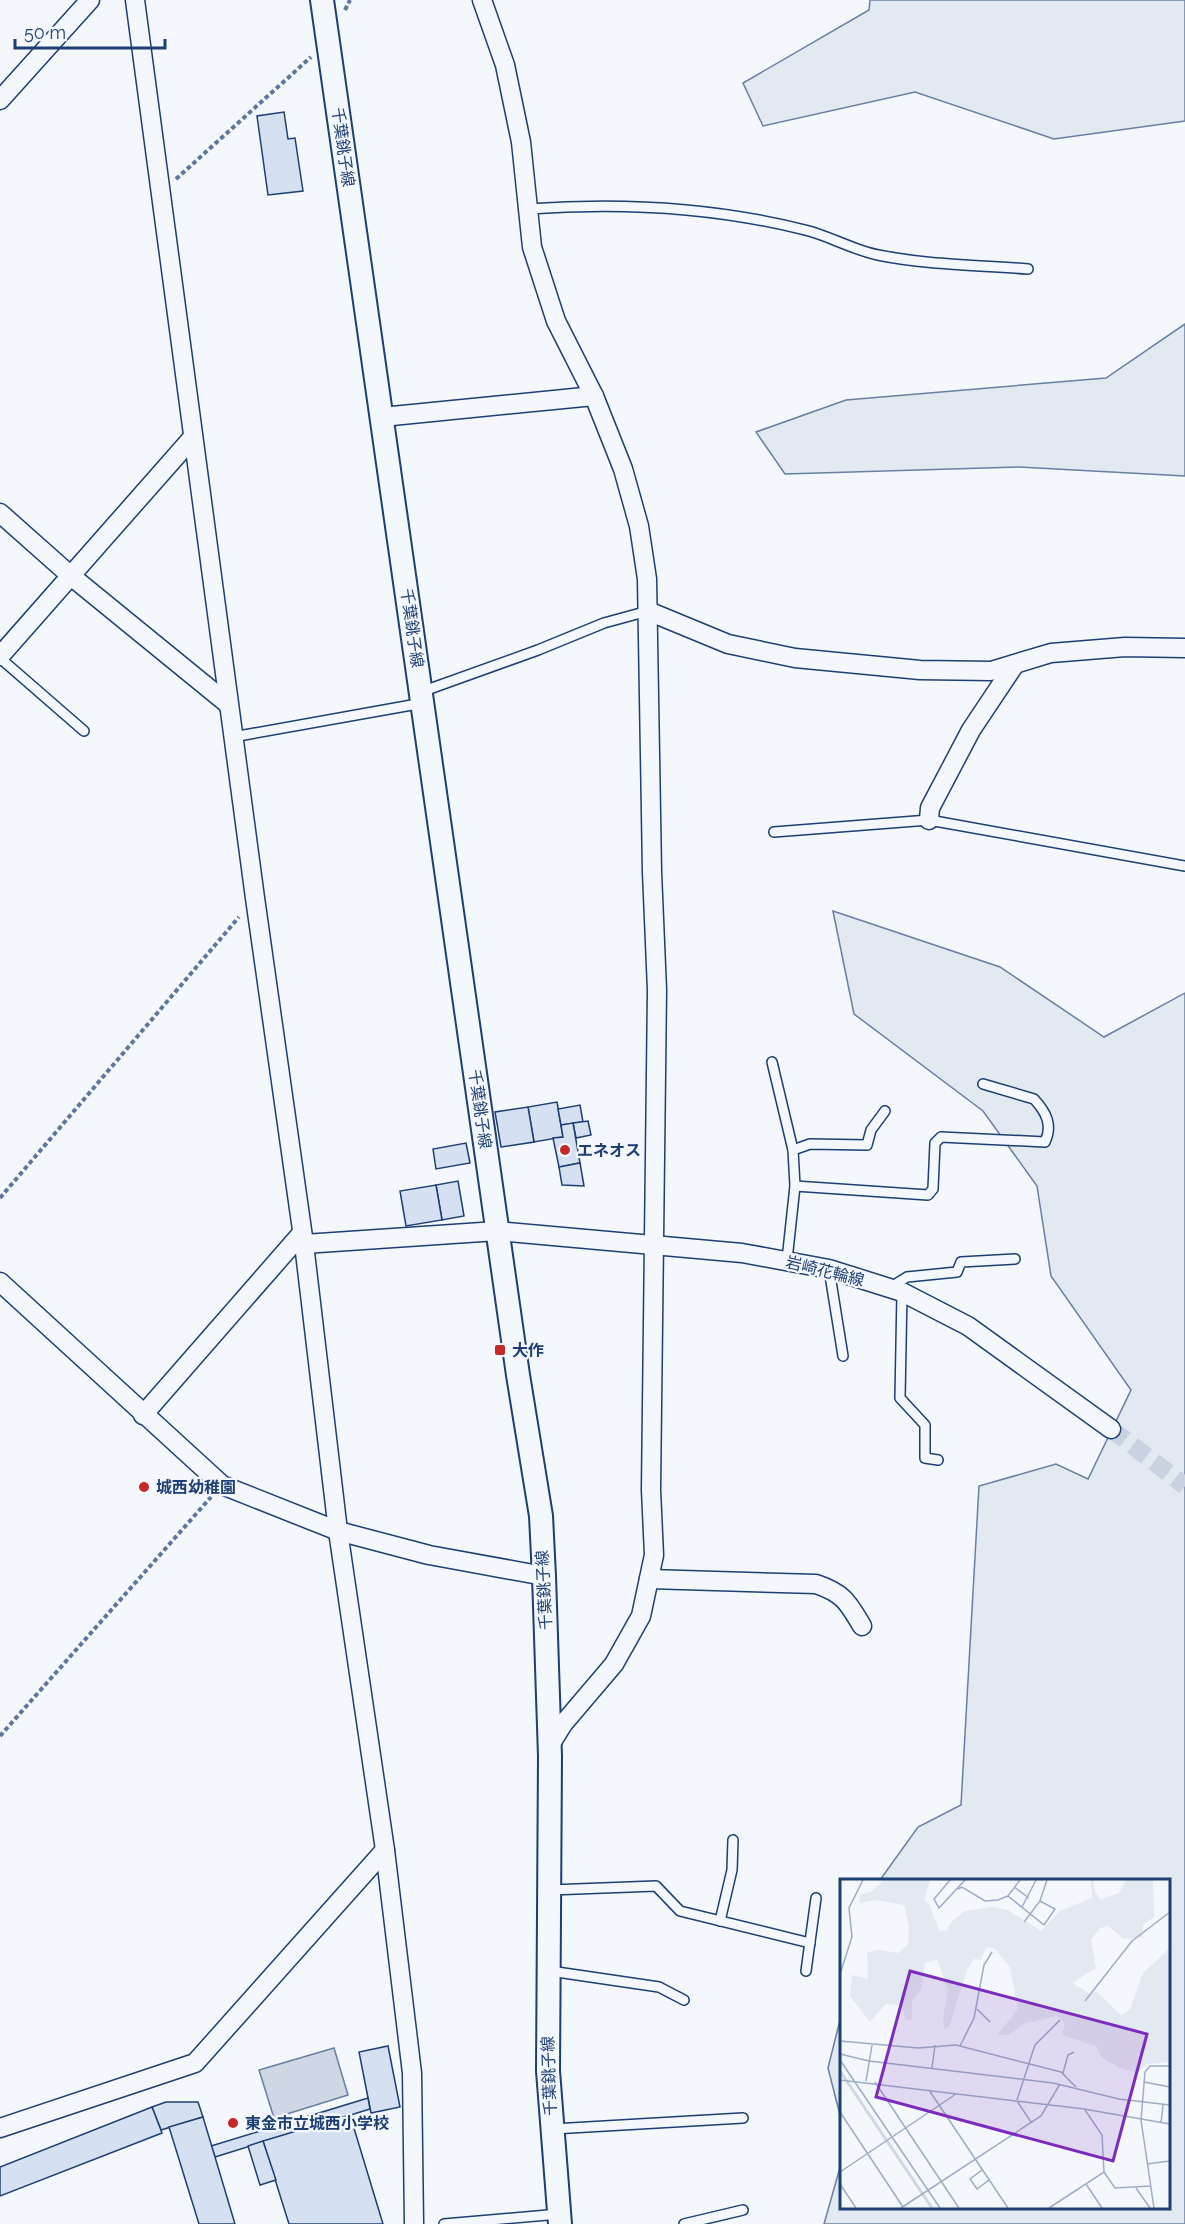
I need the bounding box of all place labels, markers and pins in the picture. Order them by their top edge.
place label: エネオス [577,1141,641,1160]
marker: エネオス [558,1143,572,1157]
place label: 大作 [512,1341,544,1360]
marker: 大作 [493,1343,507,1357]
place label: 城西幼稚園 [156,1478,236,1497]
marker: 城西幼稚園 [137,1480,151,1494]
place label: 東金市立城西小学校 [245,2114,389,2133]
marker: 東金市立城西小学校 [226,2116,240,2130]

